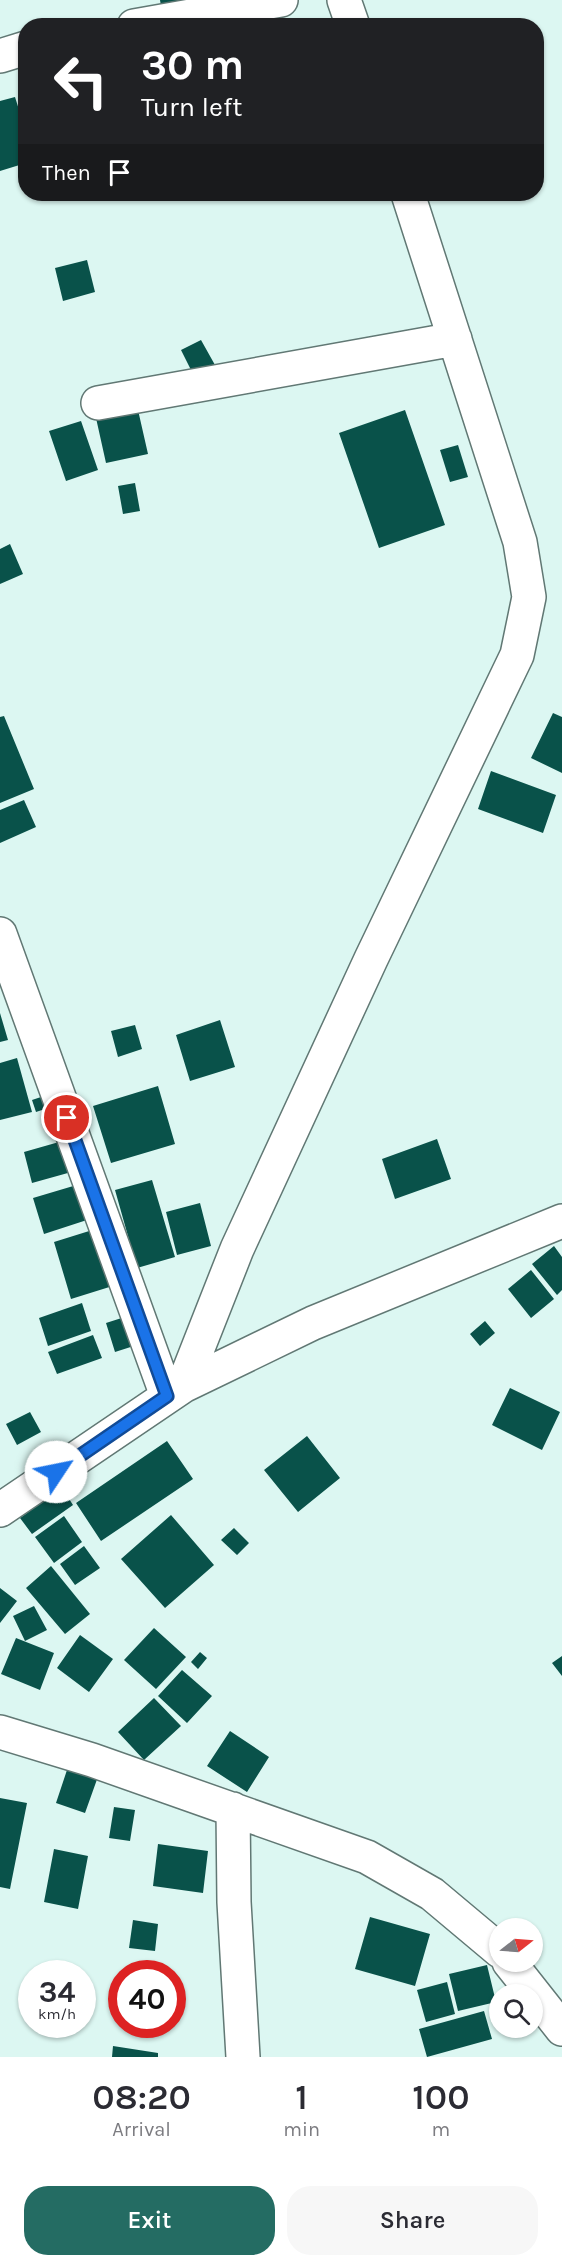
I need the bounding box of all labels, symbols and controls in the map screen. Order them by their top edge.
text: 30 m [141,40,244,90]
icon: left [42,42,120,120]
text: Turn left [141,91,242,123]
icon: arrive [103,156,136,189]
text: Then [42,160,91,186]
pin [41,1092,92,1143]
icon: arrive [50,1101,83,1134]
position arrow [24,1440,88,1504]
north arrow [489,1918,543,1972]
map controls [489,1918,543,2038]
speed limit sign: 40 [108,1960,186,2038]
text: 34 [39,1974,75,2010]
button: search [489,1984,543,2038]
text: km/h [38,2005,76,2023]
text: 08:20 [92,2076,191,2118]
text: 1 [295,2076,308,2118]
text: 100 [412,2076,470,2118]
text: Arrival [112,2118,171,2141]
text: min [283,2118,320,2141]
text: m [432,2118,450,2141]
button: Exit [24,2186,275,2255]
button: Share [287,2186,538,2255]

